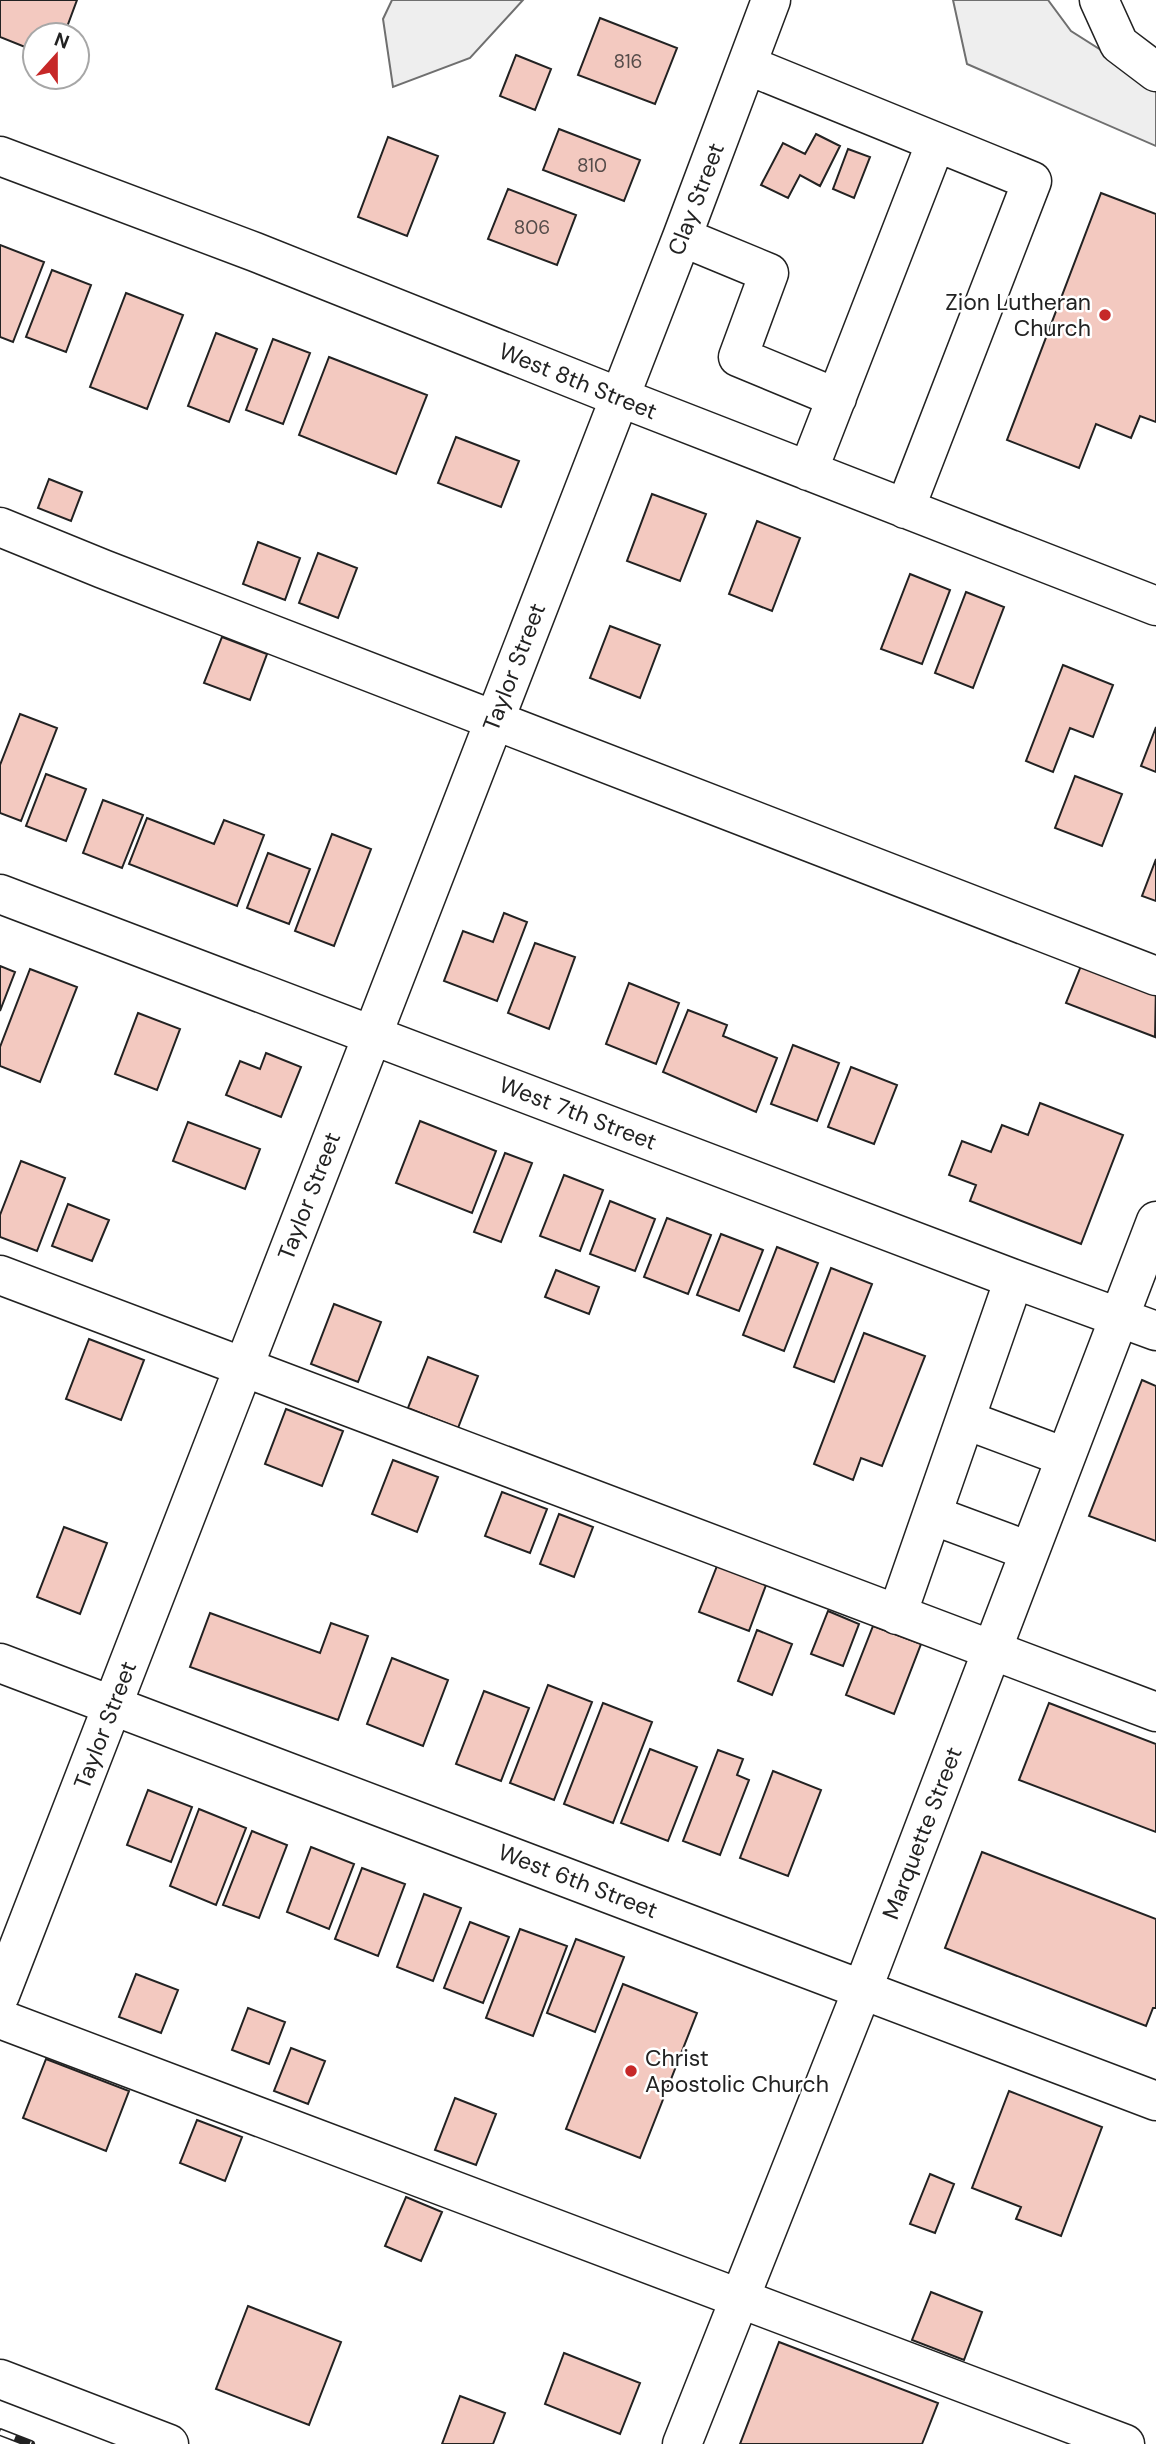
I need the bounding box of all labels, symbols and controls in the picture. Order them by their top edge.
north arrow [21,21,91,91]
text: N [51,26,73,55]
house number: 816 [613,49,643,74]
street label: Clay Street [661,139,731,259]
house number: 810 [577,153,607,178]
house number: 806 [514,215,550,240]
place label: Zion Lutheran Church [945,287,1091,343]
marker: Zion Lutheran Church [1097,307,1113,323]
street label: West 8th Street [495,336,661,426]
street label: Taylor Street [476,599,552,735]
street label: West 7th Street [495,1069,661,1157]
street label: Taylor Street [271,1128,347,1264]
street label: Taylor Street [67,1657,143,1793]
street label: Marquette Street [875,1743,969,1923]
street label: West 6th Street [494,1837,662,1925]
place label: Christ Apostolic Church [645,2043,829,2099]
marker: Christ Apostolic Church [623,2063,639,2079]

